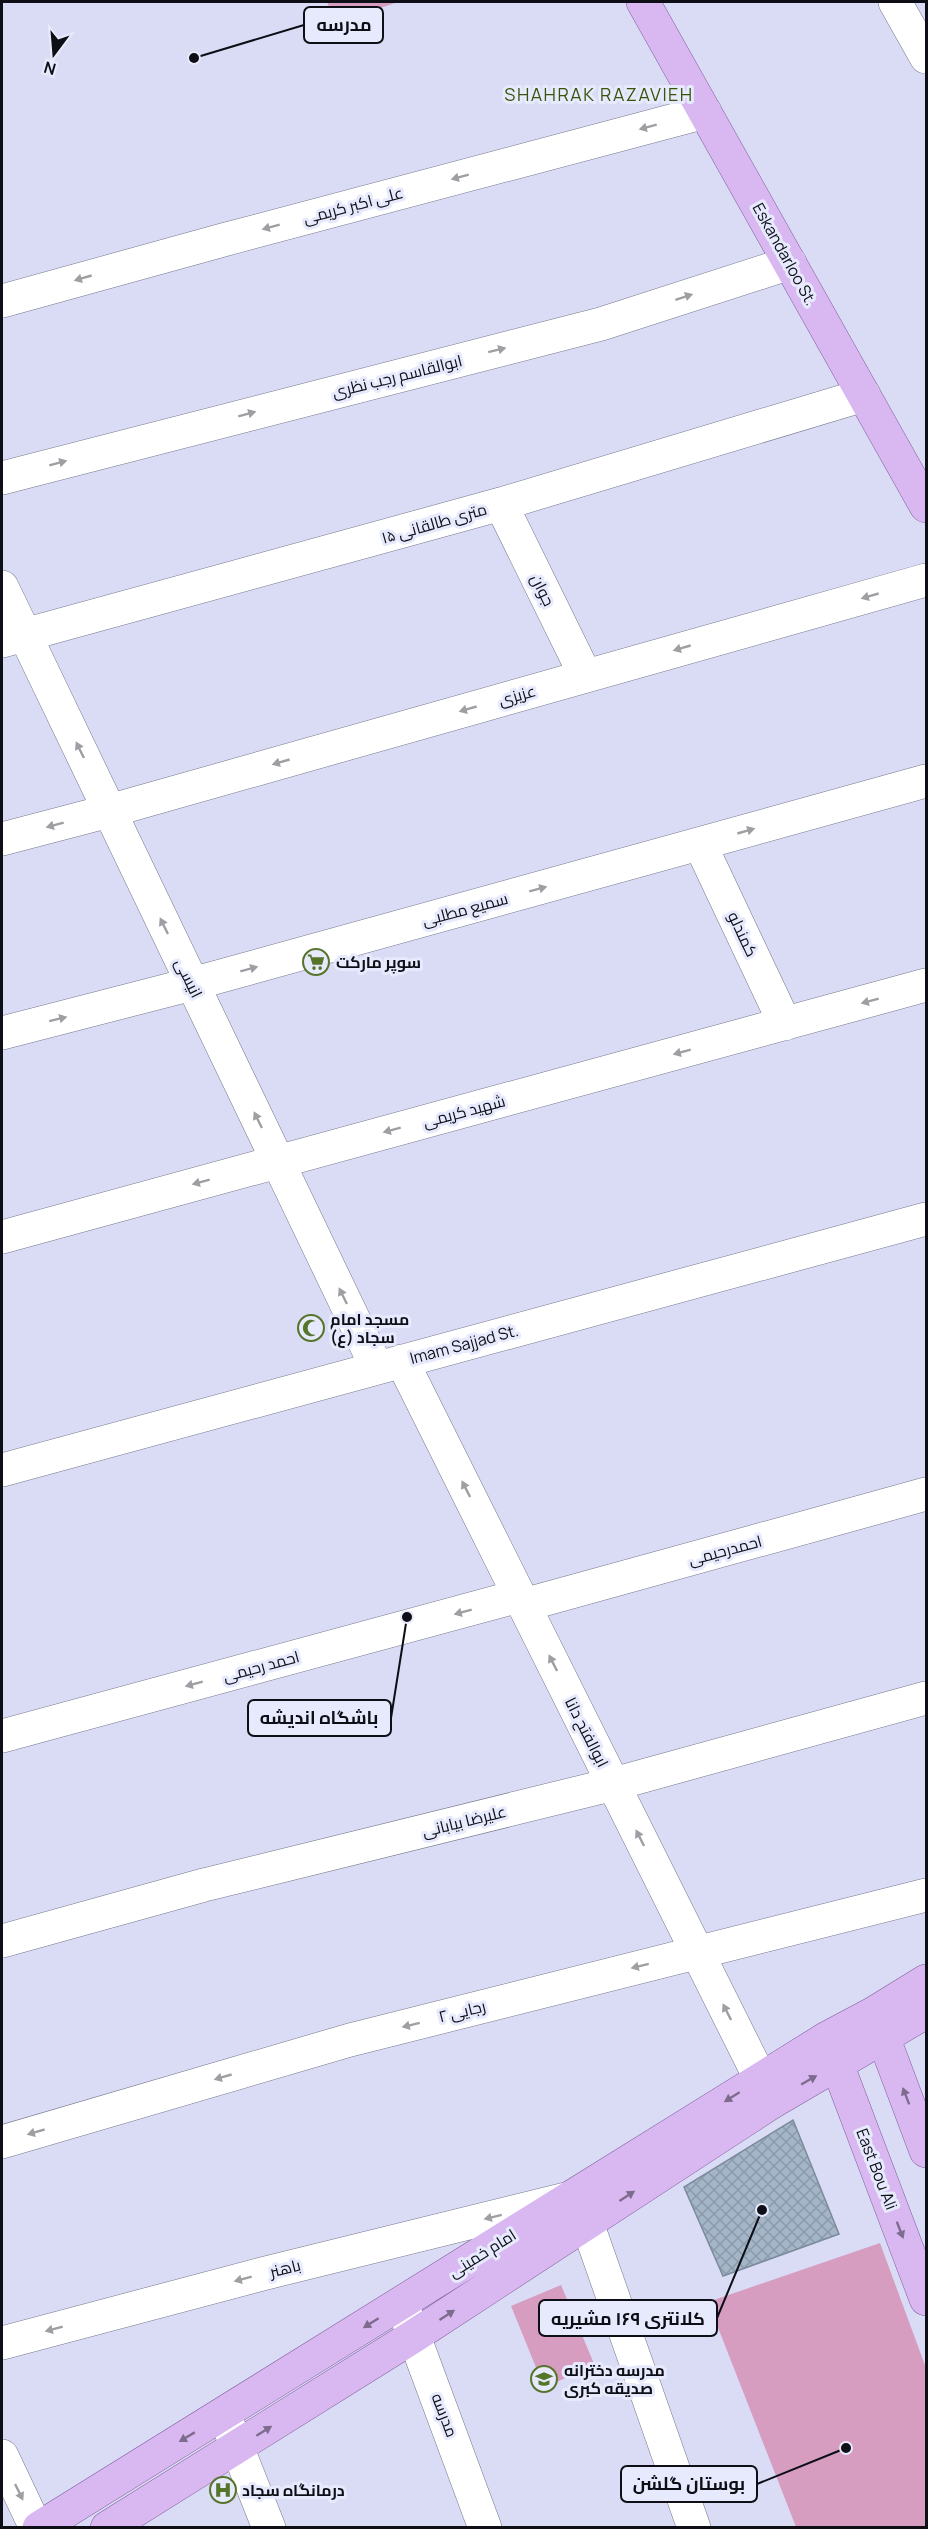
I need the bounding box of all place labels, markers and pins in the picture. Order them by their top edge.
callout: مدرسه [304,7,383,43]
supermarket icon: سوپر مارکت [301,947,331,977]
place label: سوپر مارکت [336,951,421,974]
place label: مسجد امام سجاد (ع) [330,1308,409,1348]
mosque icon: مسجد امام سجاد (ع) [296,1313,326,1343]
callout: باشگاه اندیشه [248,1700,391,1736]
callout: کلانتری ۱۶۹ مشیریه [539,2300,717,2336]
place label: مدرسه دخترانه صدیقه کبری [564,2359,665,2399]
school or university icon: مدرسه دخترانه صدیقه کبری [529,2364,559,2394]
callout: بوستان گلشن [621,2466,757,2502]
hospital icon: درمانگاه سجاد [208,2475,238,2505]
place label: درمانگاه سجاد [242,2479,345,2501]

